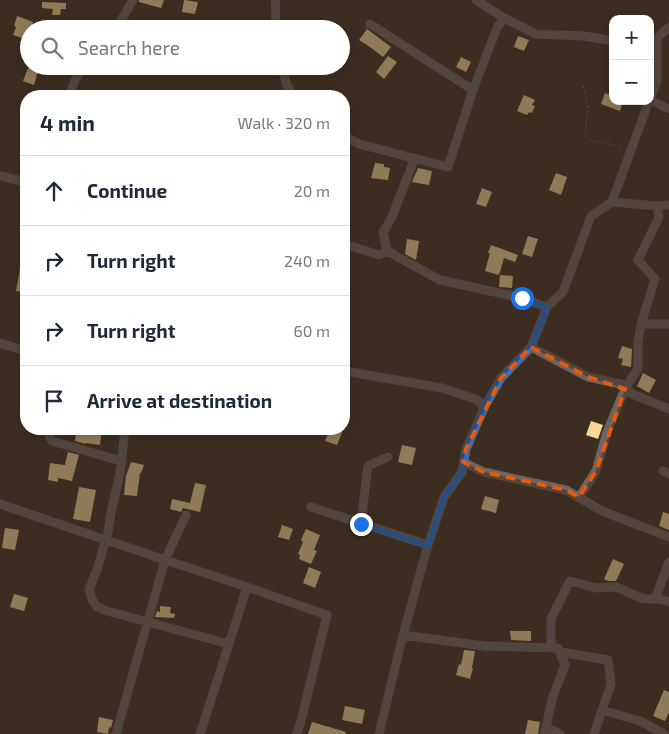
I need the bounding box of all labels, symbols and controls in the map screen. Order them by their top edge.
map controls [609,15,654,105]
button: + [609,15,654,60]
search box [20,20,350,75]
icon: search [38,34,66,62]
text: Search here [78,36,180,59]
button: − [609,60,654,105]
text: 4 min [40,110,95,135]
text: Walk · 320 m [237,113,330,132]
icon: ahead [40,177,68,205]
text: Continue [87,179,167,202]
text: 20 m [294,181,330,200]
icon: right [40,247,68,275]
text: Turn right [87,249,175,272]
text: 240 m [284,251,330,270]
route start [511,287,534,310]
icon: right [40,317,68,345]
text: Turn right [87,319,175,342]
text: 60 m [294,321,330,340]
icon: arrive [40,387,68,415]
text: Arrive at destination [87,389,272,412]
route end [350,513,373,536]

